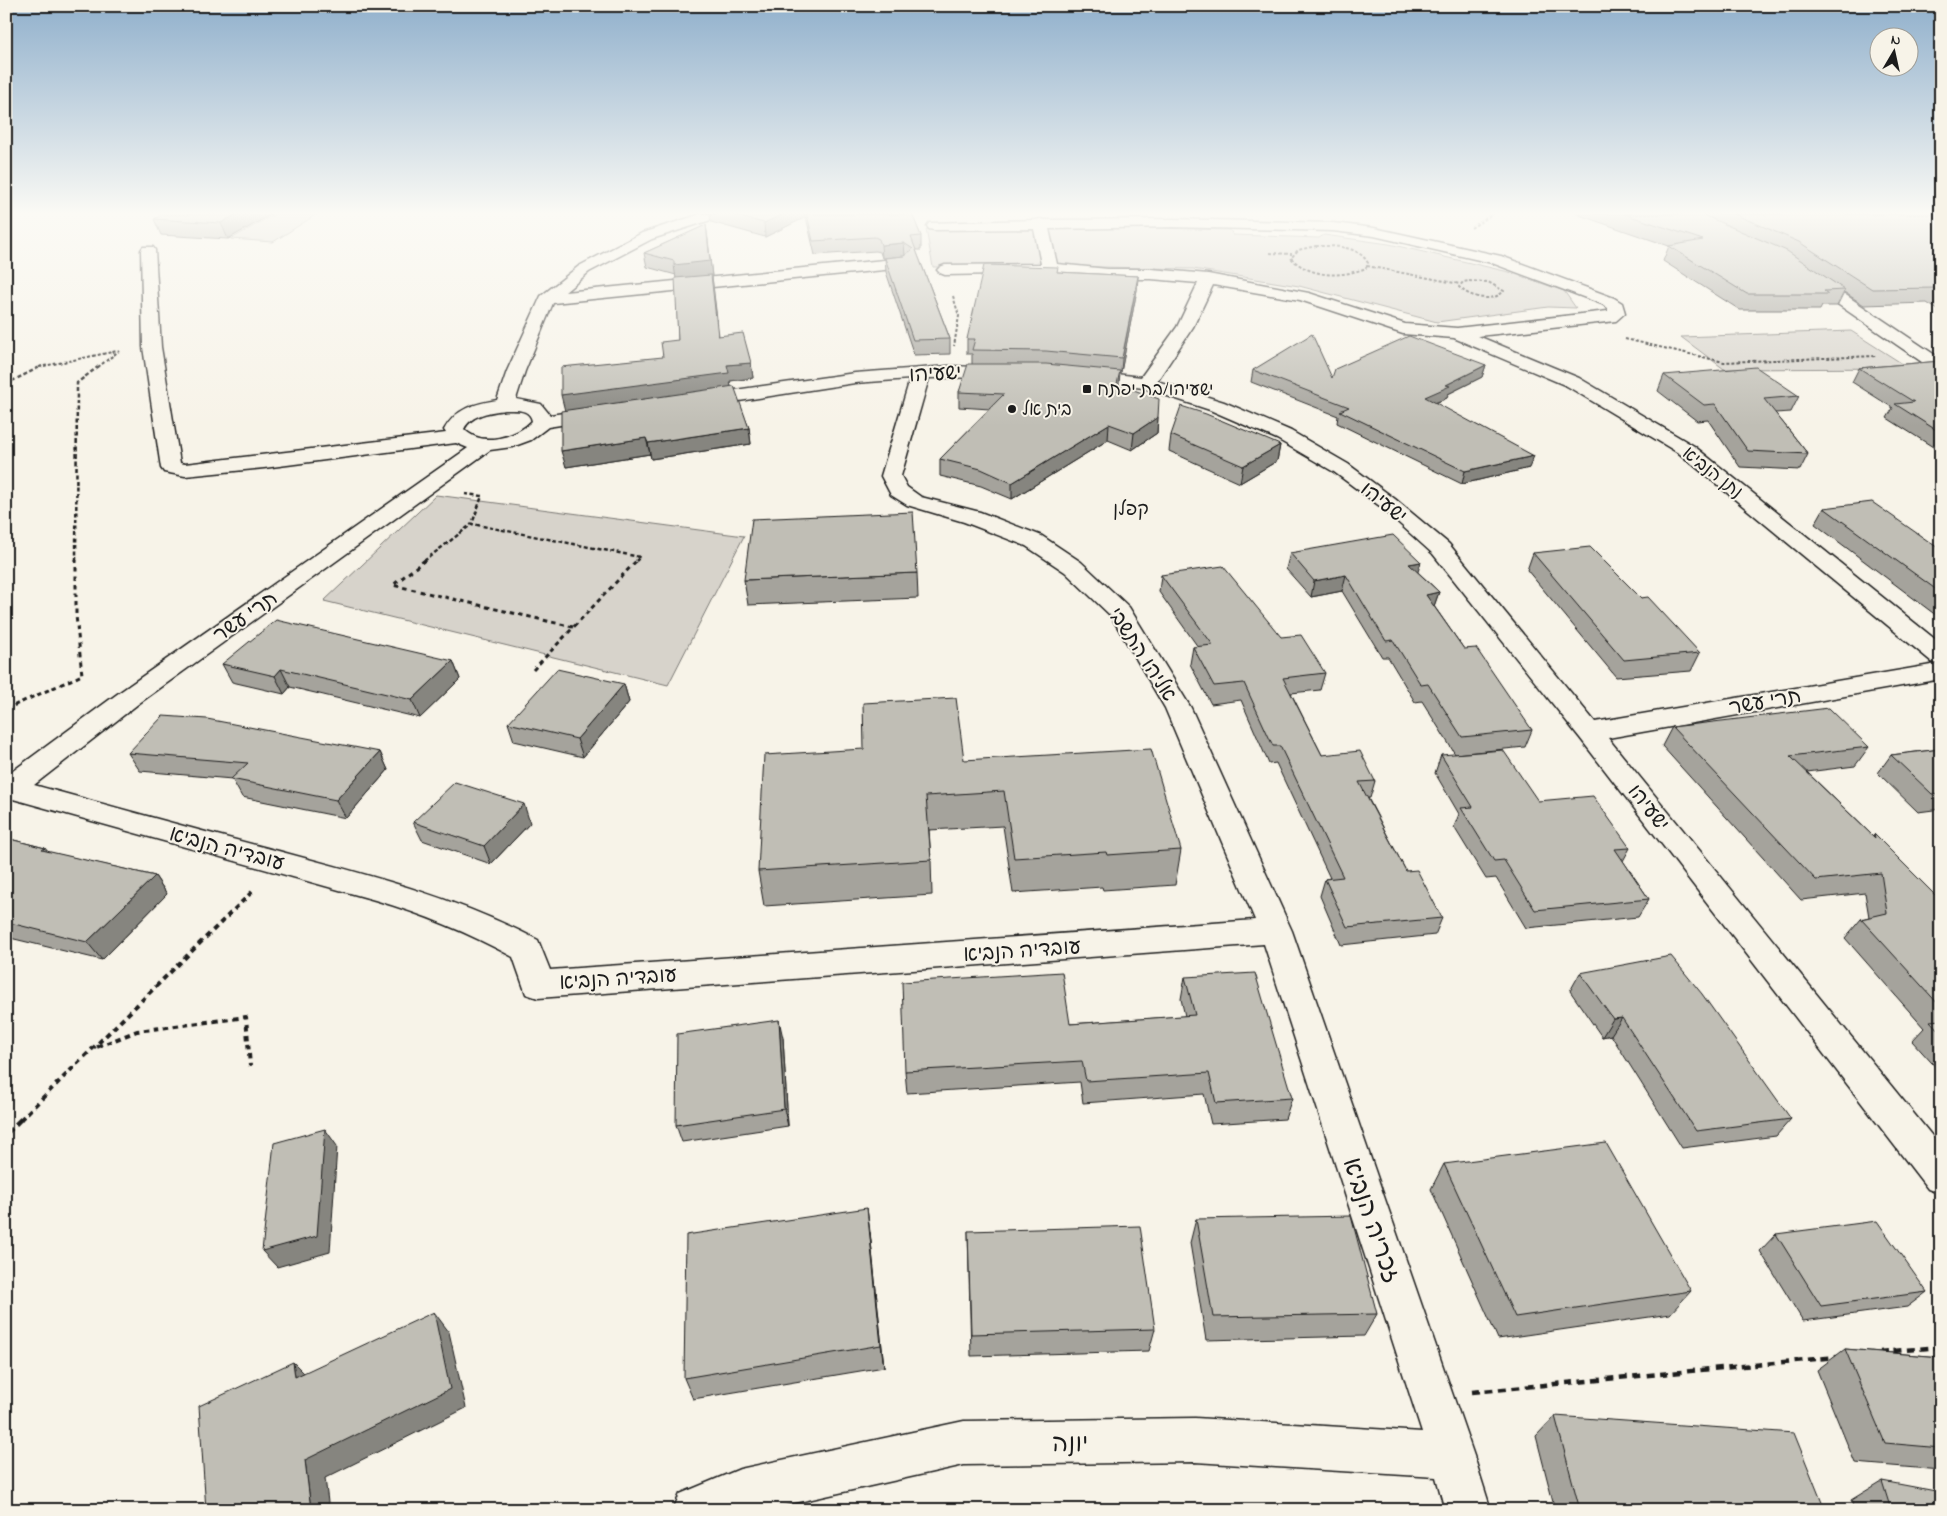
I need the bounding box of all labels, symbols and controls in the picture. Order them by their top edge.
north arrow [1870,28,1920,78]
text: N [1889,30,1902,52]
street label: ישעיהו [908,359,962,391]
place label: ישעיהו/בת יפתח [1097,378,1213,404]
marker: ישעיהו/בת יפתח [1081,383,1093,395]
place label: בית אל [1022,398,1072,424]
marker: בית אל [1006,403,1018,415]
street label: נתן הנביא [1676,442,1748,506]
street label: ישעיהו [1353,475,1413,532]
district label: קפלן [1113,497,1149,524]
street label: תרי עשר [208,584,285,651]
street label: אליהו התשבי [1100,602,1183,708]
street label: תרי עשר [1727,682,1804,724]
street label: ישעיהו [1619,778,1675,838]
street label: עובדיה הנביא [166,820,287,880]
street label: עובדיה הנביא [962,933,1082,971]
street label: עובדיה הנביא [558,961,678,999]
street label: זכריה הנביא [1332,1153,1408,1289]
street label: יונה [1052,1427,1089,1463]

